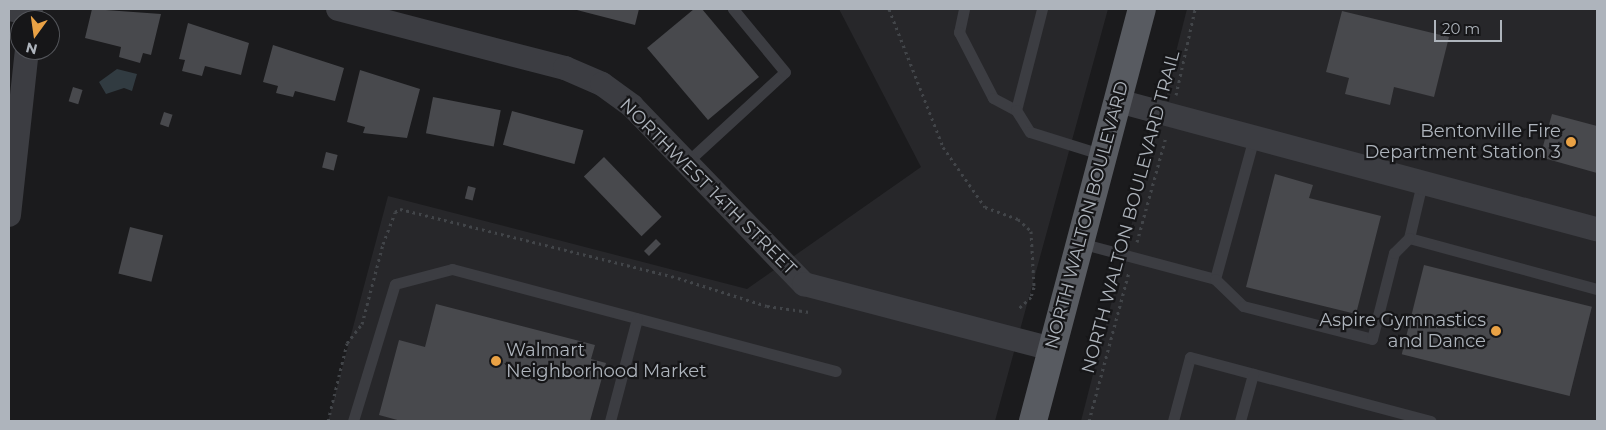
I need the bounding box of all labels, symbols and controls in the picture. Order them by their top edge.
north arrow [10,10,60,60]
scale bar [1436,10,1504,42]
text: 20 m [1442,19,1480,38]
text: N [24,38,39,59]
street label: NORTH WALTON BOULEVARD TRAIL [1077,48,1185,376]
street label: NORTH WALTON BOULEVARD [1041,79,1133,351]
street label: NORTHWEST 14TH STREET [615,94,801,280]
place label: Bentonville Fire Department Station 3 [1364,121,1561,163]
marker: Bentonville Fire Department Station 3 [1565,136,1577,148]
place label: Aspire Gymnastics and Dance [1319,310,1486,352]
marker: Aspire Gymnastics and Dance [1490,325,1502,337]
place label: Walmart Neighborhood Market [506,340,707,382]
marker: Walmart Neighborhood Market [490,355,502,367]

